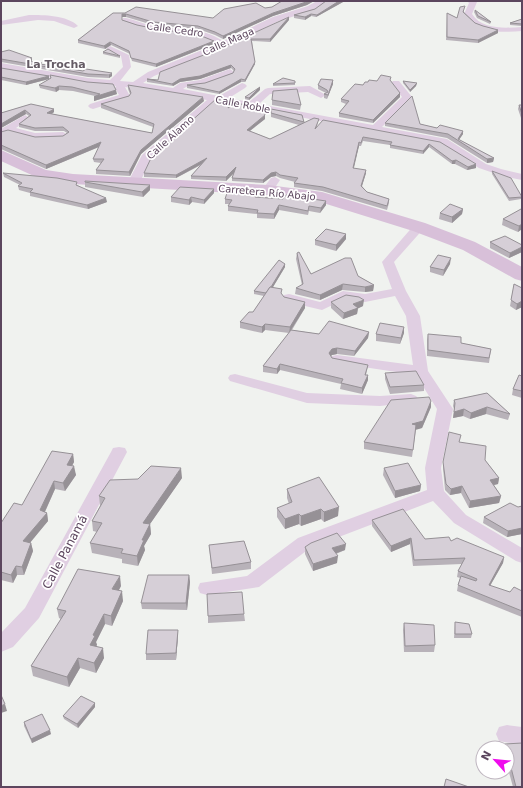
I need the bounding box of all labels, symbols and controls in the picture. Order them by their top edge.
street label: Calle Cedro [146,20,204,39]
street label: Calle Maga [201,25,256,58]
district label: La Trocha [26,58,86,71]
street label: Calle Roble [214,94,271,115]
street label: Calle Álamo [144,113,196,161]
street label: Carretera Río Abajo [218,183,316,202]
street label: Calle Panamá [40,513,90,591]
north arrow [475,740,515,780]
text: N [479,749,494,763]

